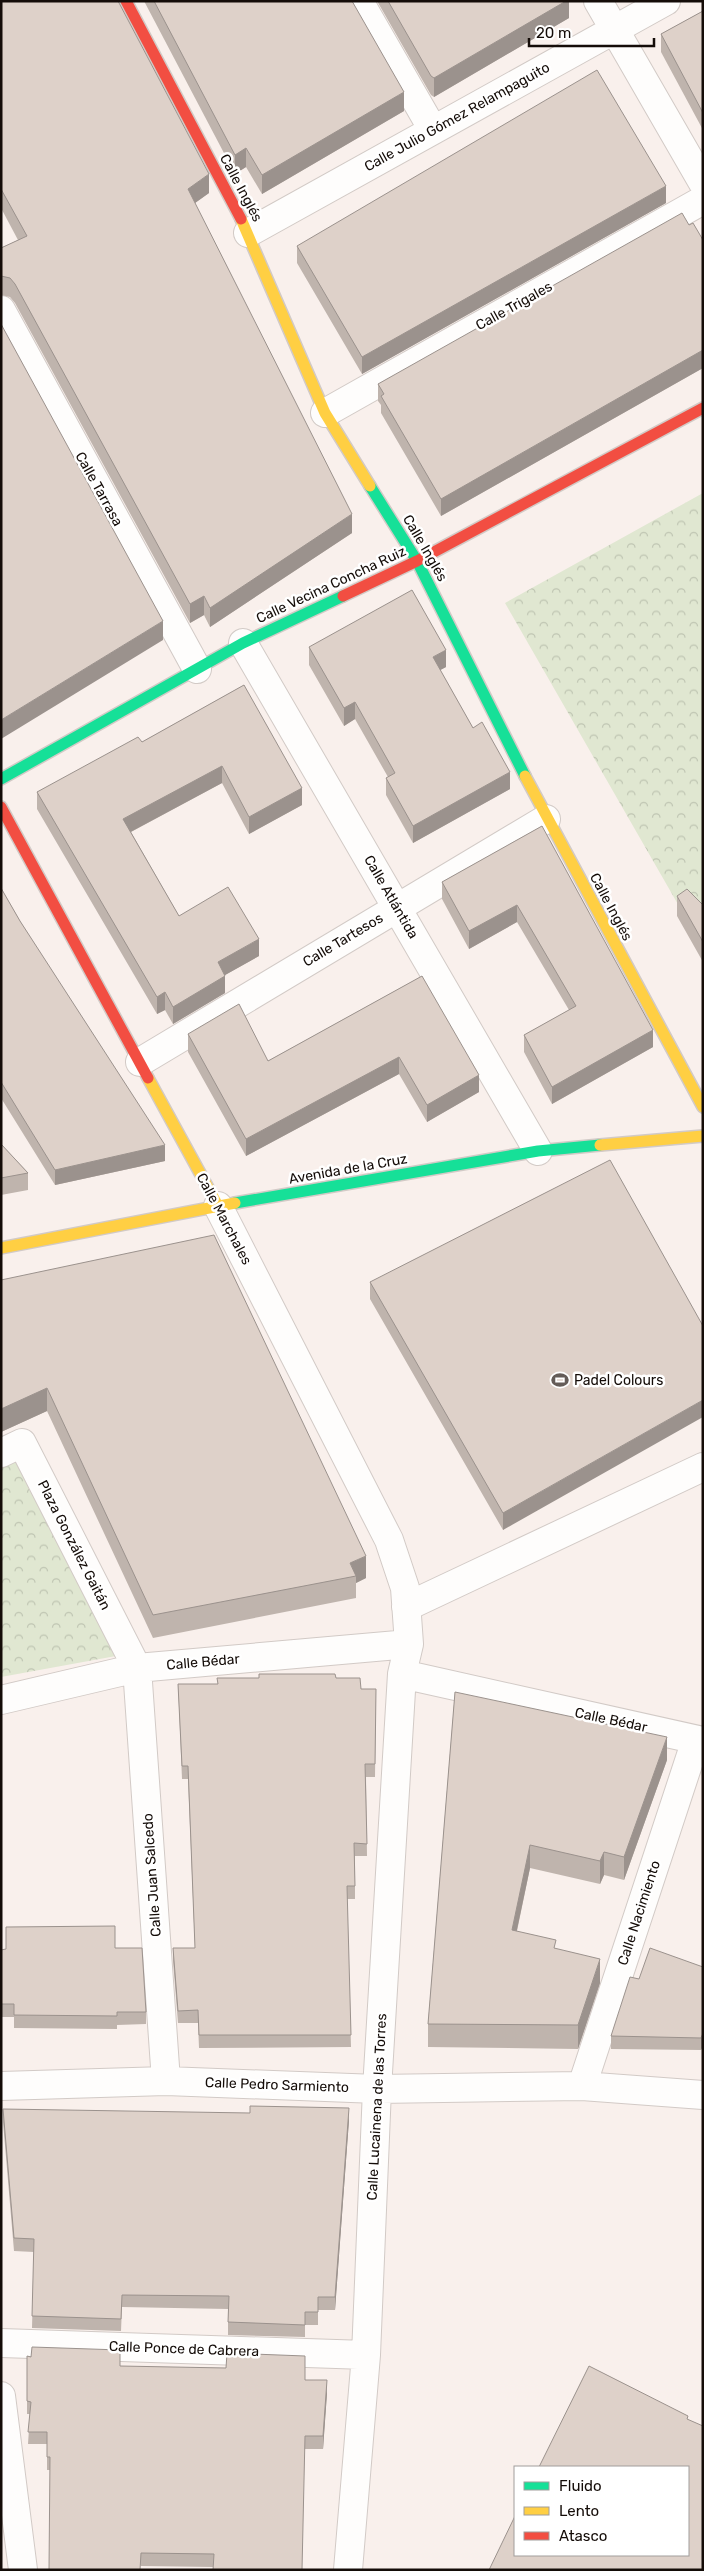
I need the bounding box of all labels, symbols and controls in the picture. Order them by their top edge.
scale bar [529,15,654,47]
text: 20 m [536,24,571,42]
street label: Calle Julio Gómez Relampaguito [361,59,553,175]
street label: Calle Inglés [216,151,266,225]
street label: Calle Trigales [473,278,555,334]
street label: Calle Tarrasa [72,449,126,529]
street label: Calle Inglés [399,512,451,584]
street label: Calle Vecina Concha Ruiz [253,543,409,627]
street label: Calle Atlántida [360,852,422,942]
street label: Calle Inglés [586,870,636,944]
street label: Calle Tartesos [300,909,386,971]
street label: Avenida de la Cruz [287,1150,409,1188]
street label: Calle Marchales [193,1170,255,1268]
sports icon: Padel Colours [550,1370,570,1390]
place label: Padel Colours [574,1372,663,1389]
street label: Plaza González Gaitán [34,1477,114,1613]
street label: Calle Bédar [166,1650,241,1674]
street label: Calle Bédar [573,1704,649,1736]
street label: Calle Juan Salcedo [139,1813,165,1937]
street label: Calle Nacimiento [614,1858,664,1968]
street label: Calle Lucainena de las Torres [364,2013,390,2201]
street label: Calle Pedro Sarmiento [205,2074,349,2096]
street label: Calle Ponce de Cabrera [109,2338,259,2360]
legend [514,2466,689,2556]
text: Fluido [559,2477,602,2495]
text: Lento [559,2502,599,2520]
text: Atasco [559,2527,607,2545]

